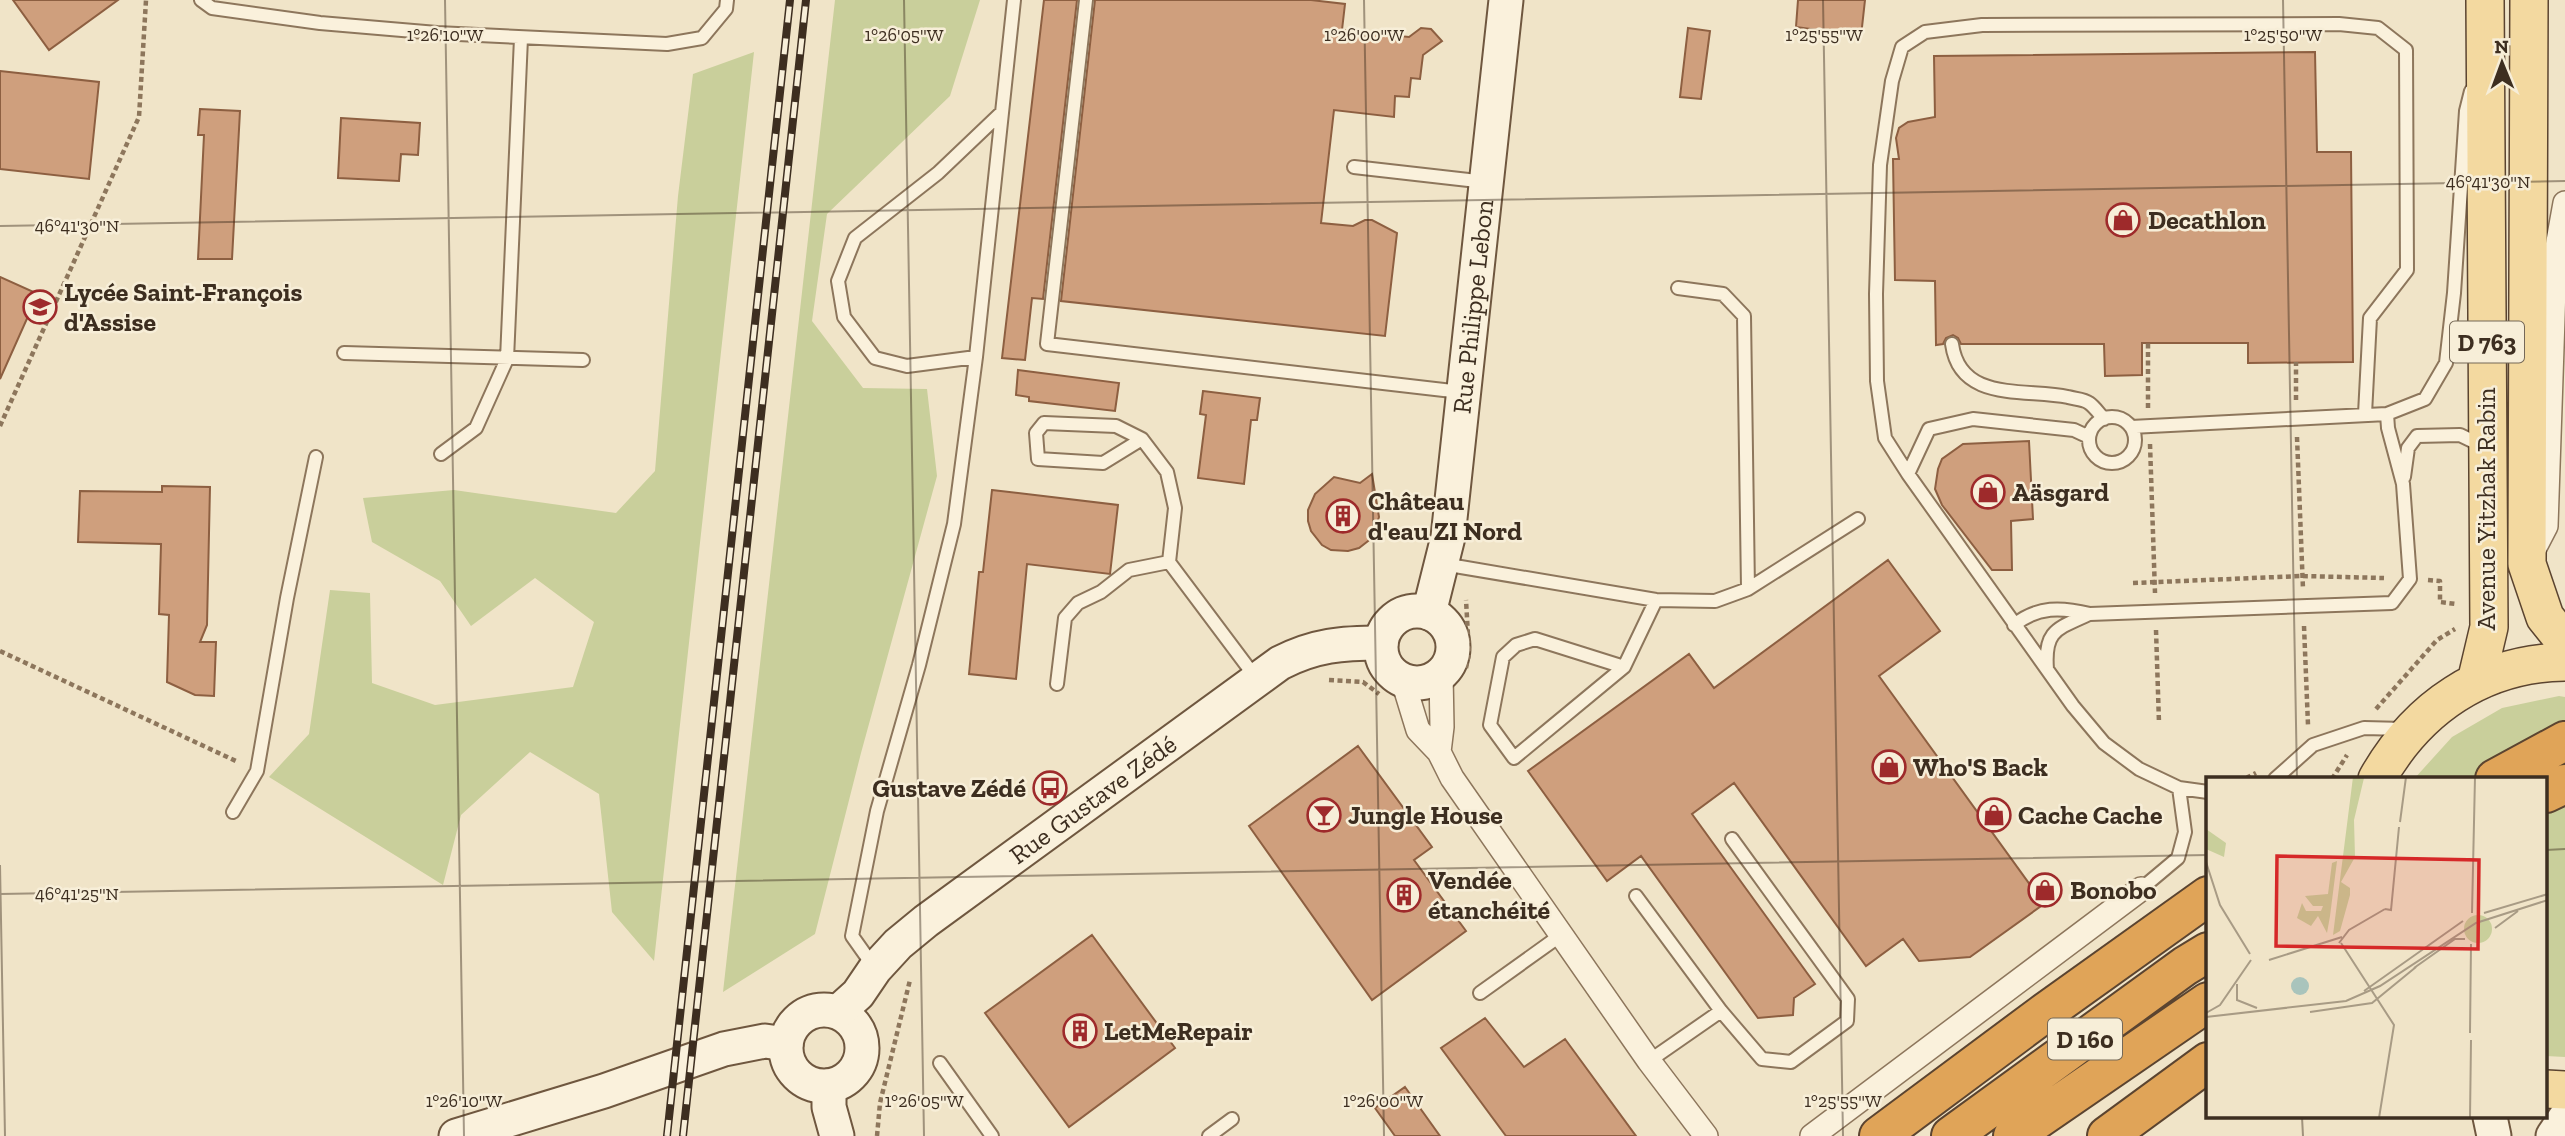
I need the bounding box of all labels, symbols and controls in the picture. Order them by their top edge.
text: 1°26'10"W [407,24,484,46]
text: 1°26'05"W [864,24,944,46]
text: 1°26'00"W [1324,24,1404,46]
text: 1°25'55"W [1785,24,1863,46]
text: 1°25'50"W [2244,24,2323,46]
north arrow [2467,28,2537,98]
text: N [2494,35,2509,58]
text: 46°41'30"N [2446,171,2530,193]
street label: Rue Philippe Lebon [1445,198,1500,415]
shop icon: Decathlon [2104,201,2142,239]
place label: Decathlon [2148,204,2267,236]
text: 46°41'30"N [35,215,119,237]
place label: Lycée Saint-François d'Assise [64,276,303,338]
school or university icon: Lycée Saint-François d'Assise [21,288,59,326]
road number: D 763 [2450,321,2524,362]
street label: Avenue Yitzhak Rabin [2470,387,2502,630]
shop icon: Aäsgard [1969,473,2007,511]
place label: Aäsgard [2012,476,2109,508]
place label: Château d'eau ZI Nord [1368,485,1522,547]
building icon: Château d'eau ZI Nord [1324,497,1362,535]
street label: Rue Gustave Zédé [1003,728,1183,871]
shop icon: Who'S Back [1870,748,1908,786]
place label: Who'S Back [1913,751,2049,783]
bus stop icon: Gustave Zédé [1031,769,1069,807]
place label: Gustave Zédé [872,772,1026,804]
inset map [2206,777,2548,1118]
bar icon: Jungle House [1305,796,1343,834]
shop icon: Cache Cache [1975,796,2013,834]
place label: Jungle House [1348,799,1503,831]
place label: Cache Cache [2018,799,2163,831]
place label: Vendée étanchéité [1428,864,1551,926]
shop icon: Bonobo [2026,871,2064,909]
place label: Bonobo [2070,874,2157,906]
building icon: Vendée étanchéité [1385,876,1423,914]
text: 46°41'25"N [35,883,119,905]
building icon: LetMeRepair [1061,1012,1099,1050]
place label: LetMeRepair [1104,1015,1253,1047]
road number: D 160 [2048,1018,2122,1059]
text: 1°26'10"W [426,1090,503,1112]
text: 1°26'05"W [884,1090,964,1112]
text: 1°26'00"W [1343,1090,1423,1112]
text: 1°25'55"W [1804,1090,1882,1112]

